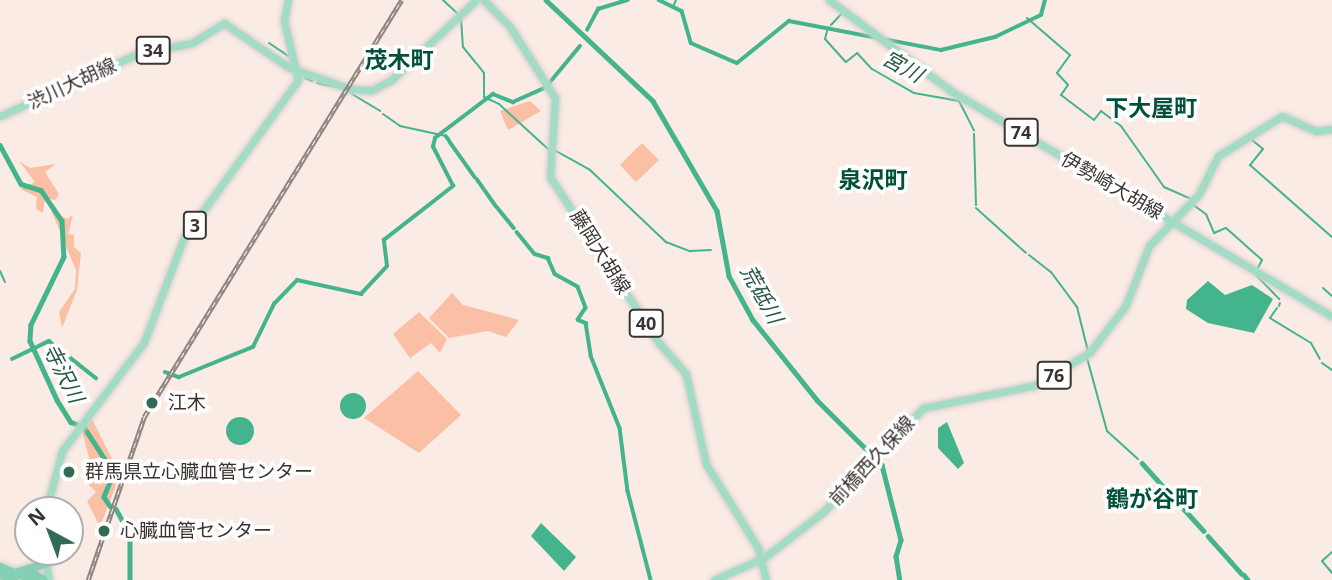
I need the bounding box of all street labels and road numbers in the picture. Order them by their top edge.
road number: 34 [136,36,170,64]
street label: 渋川大胡線 [24,54,120,114]
road number: 74 [1004,118,1038,146]
street label: 伊勢崎大胡線 [1057,148,1167,224]
street label: 藤岡大胡線 [565,206,635,298]
road number: 3 [183,210,207,240]
road number: 40 [628,309,664,338]
road number: 76 [1036,360,1072,390]
street label: 前橋西久保線 [825,412,919,510]

